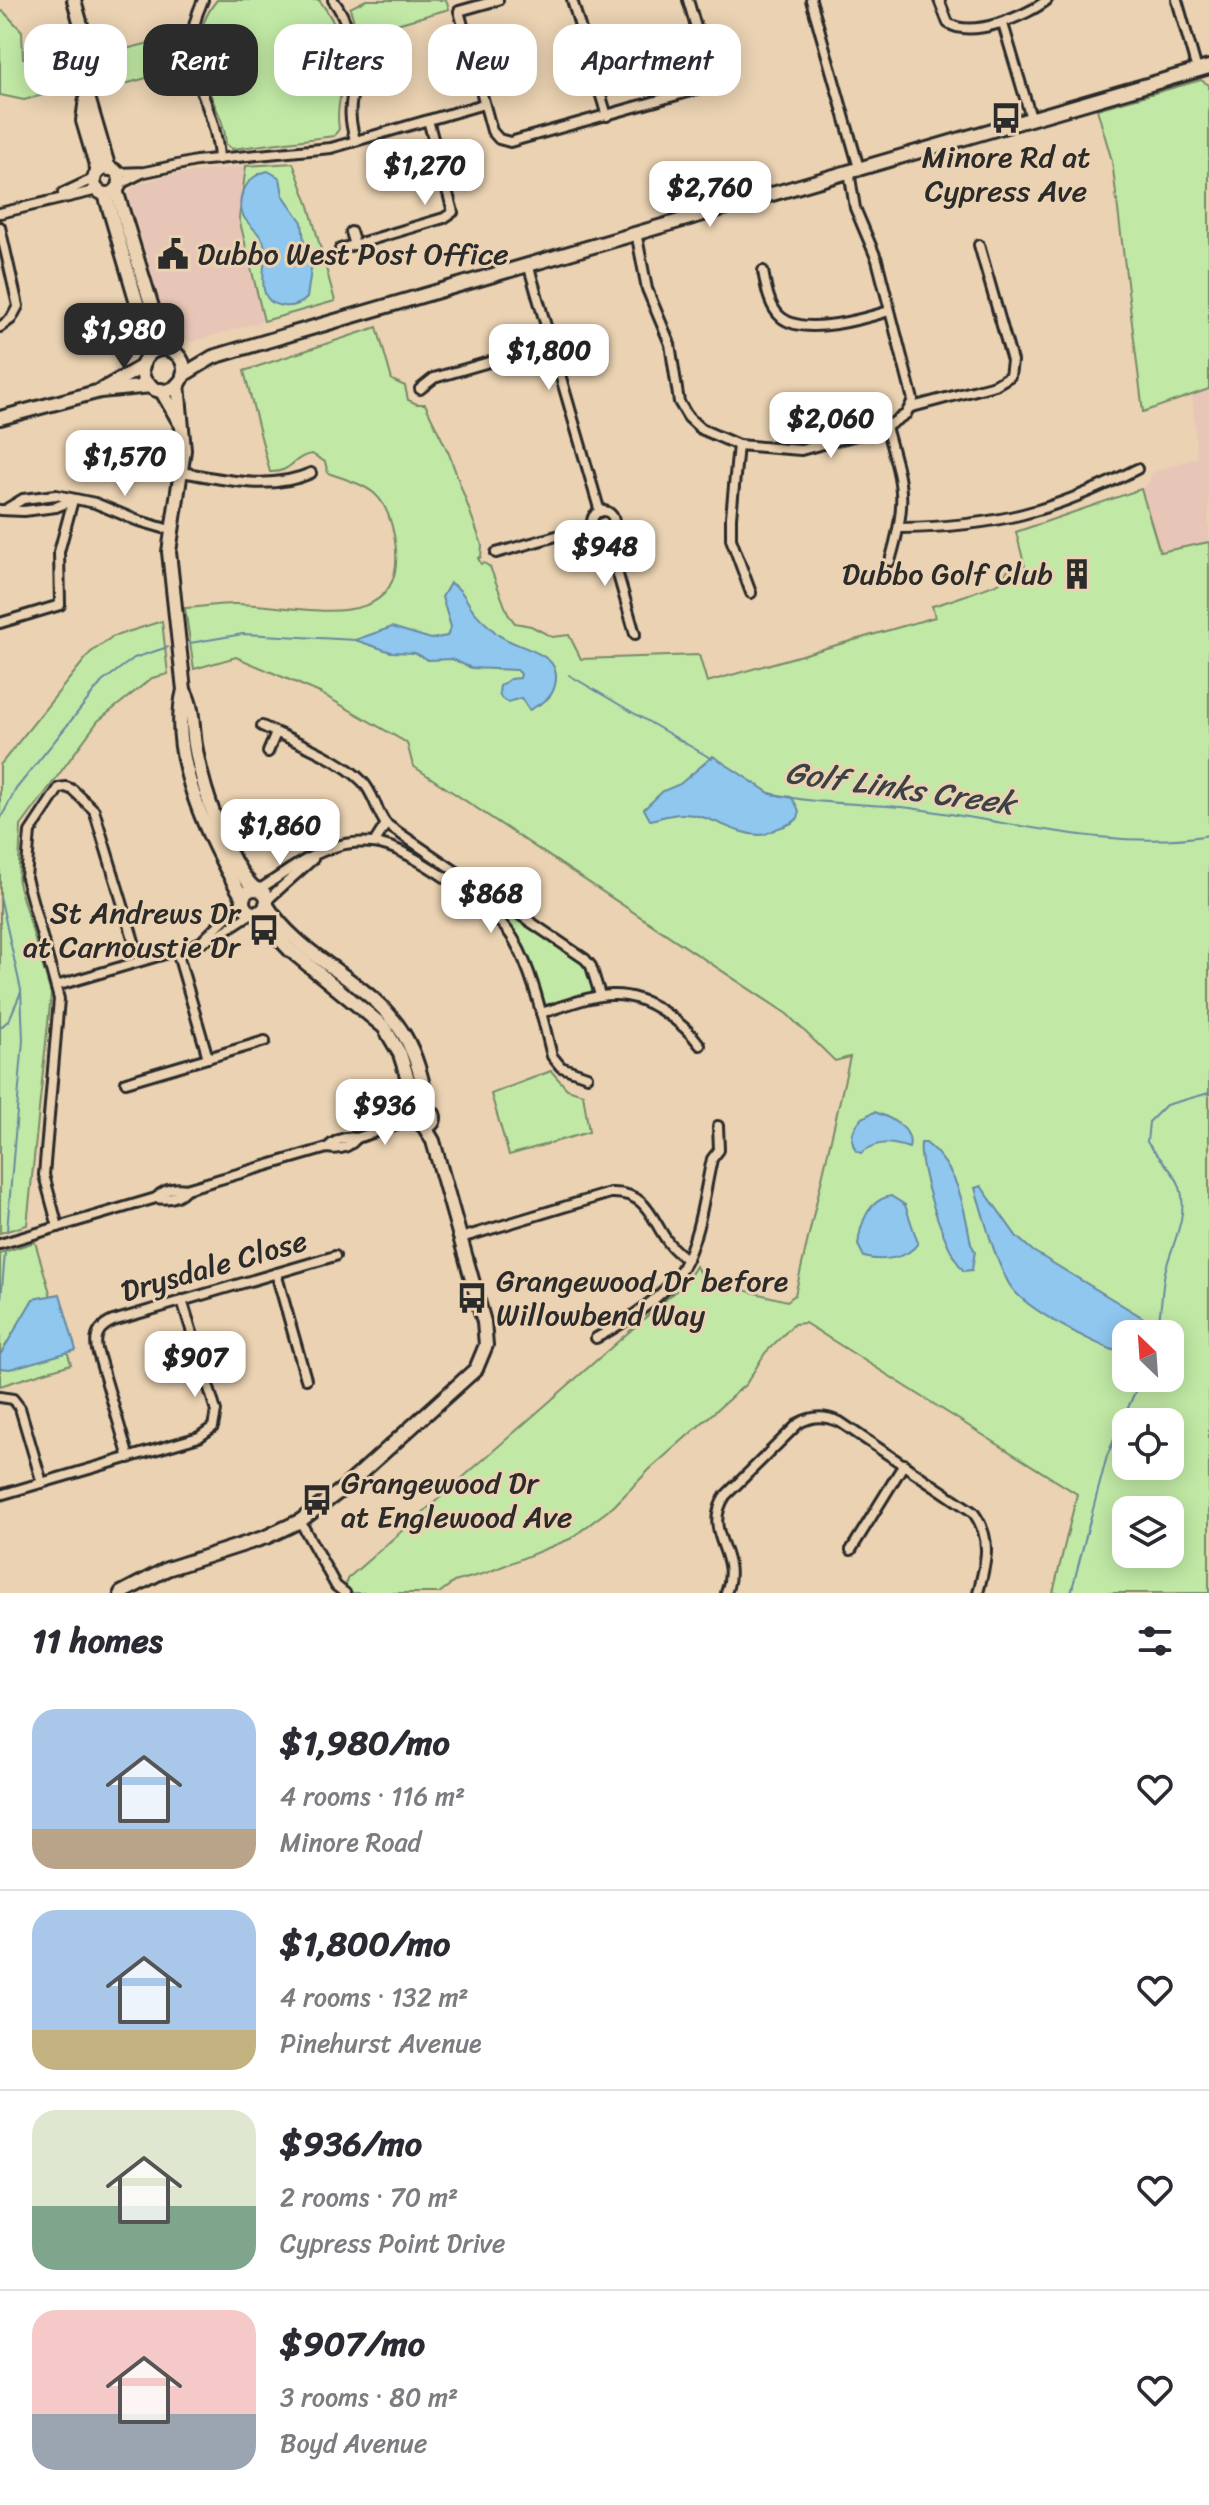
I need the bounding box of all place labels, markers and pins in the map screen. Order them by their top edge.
bus stop icon: Minore Rd at Cypress Ave [989,101,1023,135]
place label: Minore Rd at Cypress Ave [922,130,1090,218]
pin: $1,270 [360,139,490,207]
pin: $2,760 [645,161,775,229]
place label: Dubbo West Post Office [197,227,509,281]
public building icon: Dubbo West Post Office [156,237,190,271]
pin: $1,980 [59,303,189,371]
pin: $1,800 [484,324,614,392]
pin: $2,060 [766,392,896,460]
pin: $1,570 [60,430,190,498]
pin: $948 [558,520,652,588]
place label: Dubbo Golf Club [842,547,1053,601]
building icon: Dubbo Golf Club [1060,557,1094,591]
pin: $1,860 [215,799,345,867]
pin: $868 [444,867,538,935]
place label: St Andrews Dr at Carnoustie Dr [23,886,242,974]
bus stop icon: St Andrews Dr at Carnoustie Dr [247,913,281,947]
pin: $936 [338,1079,432,1147]
place label: Grangewood Dr before Willowbend Way [496,1254,788,1342]
bus stop icon: Grangewood Dr before Willowbend Way [455,1281,489,1315]
pin: $907 [148,1331,242,1399]
place label: Grangewood Dr at Englewood Ave [341,1456,572,1544]
bus stop icon: Grangewood Dr at Englewood Ave [300,1483,334,1517]

